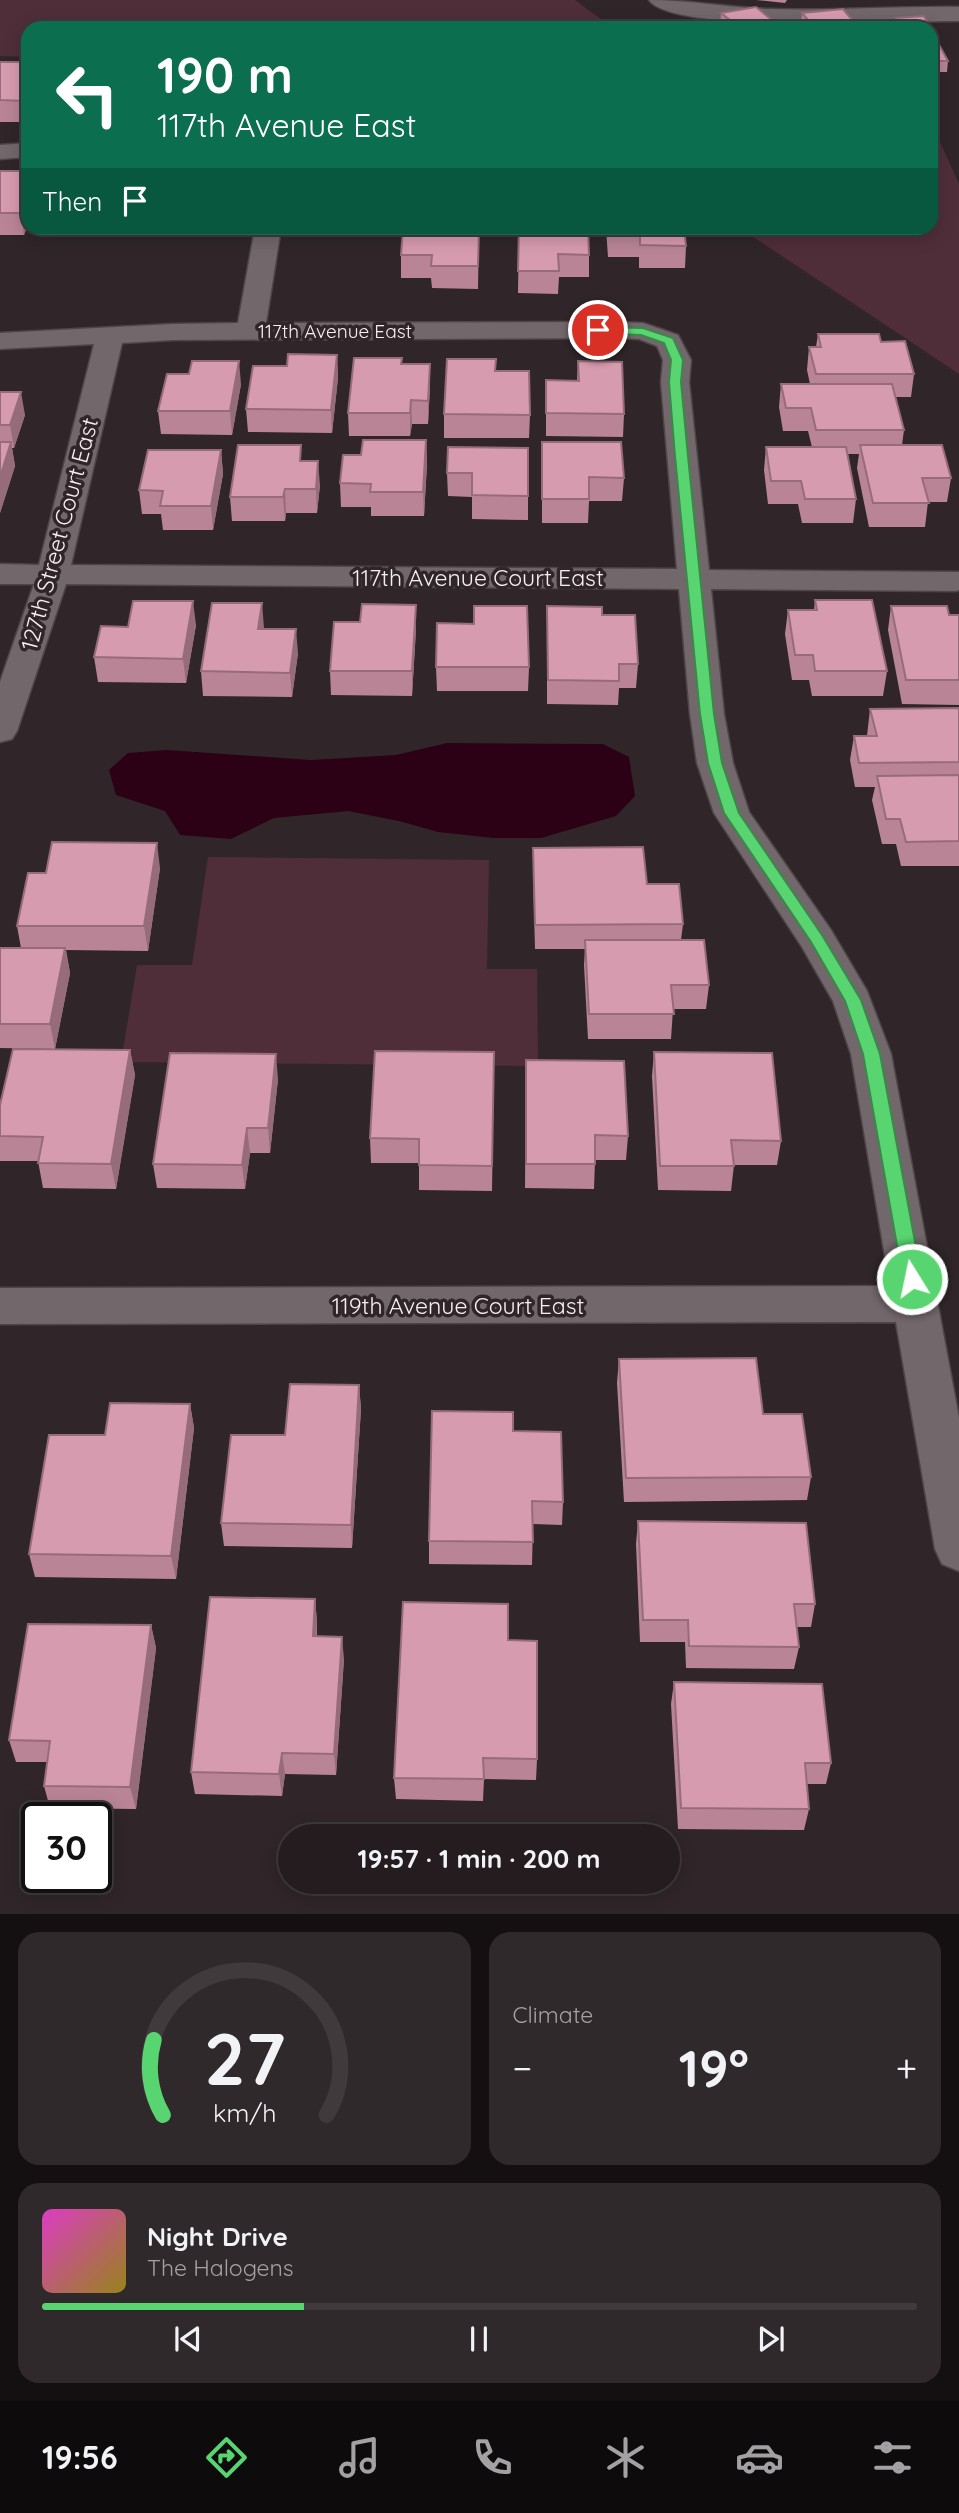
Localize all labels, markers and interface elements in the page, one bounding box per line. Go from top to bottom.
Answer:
text: 190 m [157,44,293,105]
icon: left [42,49,133,140]
text: 117th Avenue East [157,105,416,145]
icon: arrive [116,182,154,220]
text: Then [42,185,102,218]
pin [568,300,628,360]
icon: arrive [579,311,617,349]
street label: 117th Avenue East [258,319,412,343]
street label: 127th Street Court East [14,414,104,653]
street label: 117th Avenue Court East [352,563,604,592]
position arrow [875,1242,949,1316]
street label: 119th Avenue Court East [332,1291,584,1320]
speed limit sign: 30 [21,1802,112,1893]
text: 19:57 · 1 min · 200 m [358,1842,600,1875]
text: Climate [513,2000,593,2029]
text: 27 [204,2012,285,2103]
text: 19° [679,2035,749,2100]
text: − [513,2044,532,2092]
text: + [896,2044,917,2092]
text: km/h [213,2096,276,2127]
text: Night Drive [147,2220,288,2253]
text: The Halogens [147,2253,294,2282]
icon: previous [169,2320,207,2358]
icon: pause [460,2320,498,2358]
icon: next [752,2320,790,2358]
icon: directions [202,2433,251,2482]
icon: music [335,2433,384,2482]
icon: phone [468,2433,517,2482]
icon: climate [601,2433,650,2482]
icon: car [735,2433,784,2482]
icon: filters [868,2433,917,2482]
text: 19:56 [42,2437,118,2477]

